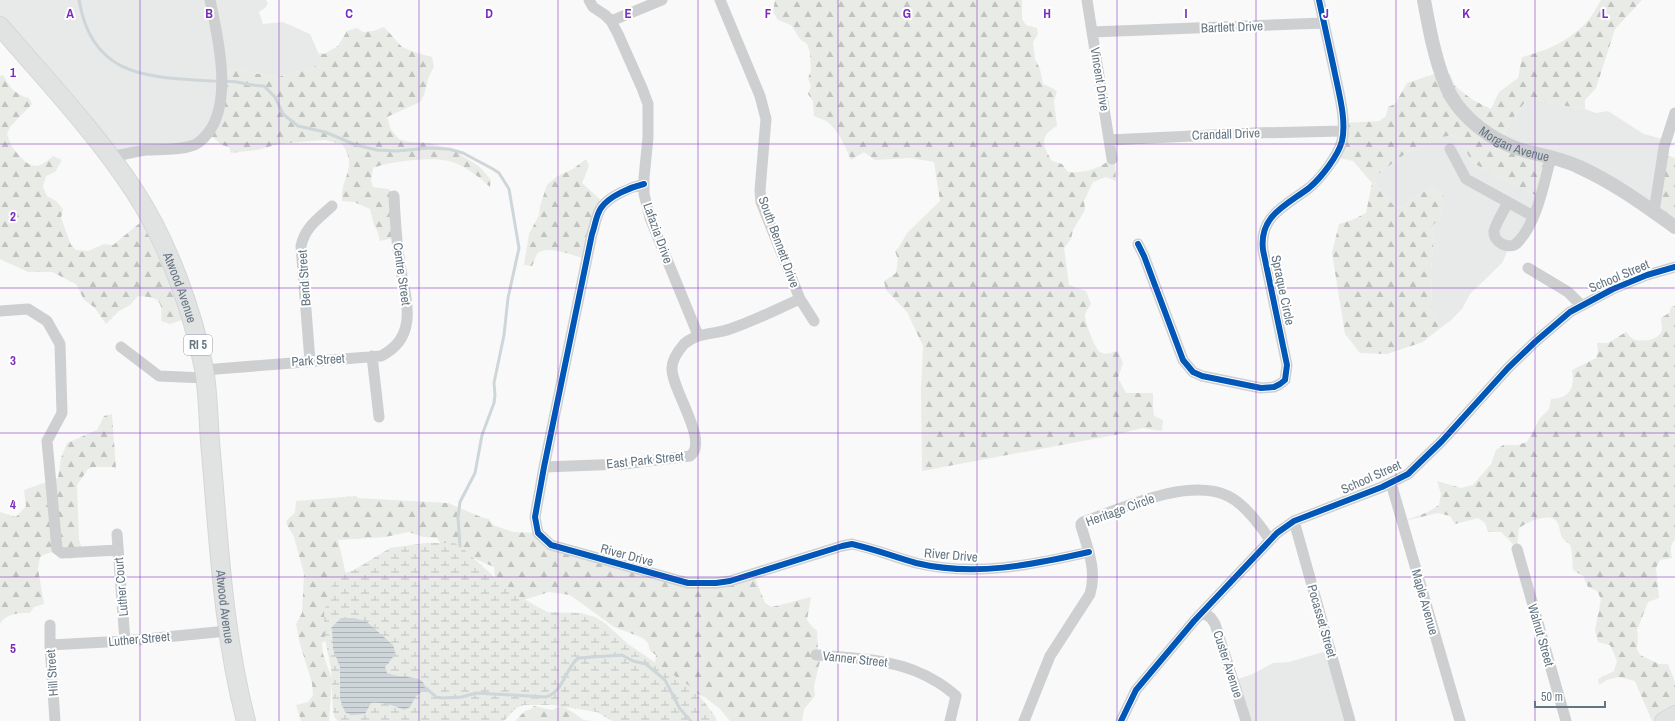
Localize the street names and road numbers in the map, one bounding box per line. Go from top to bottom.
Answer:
street label: Bartlett Drive [1201,17,1263,37]
street label: Vincent Drive [1087,46,1113,112]
street label: Morgan Avenue [1476,122,1551,165]
street label: Crandall Drive [1192,124,1260,144]
street label: South Bennett Drive [755,194,803,290]
street label: Lafazia Drive [639,200,677,266]
street label: Centre Street [389,241,415,307]
street label: Atwood Avenue [159,248,201,325]
street label: Bend Street [294,249,314,307]
street label: Spraque Circle [1267,253,1299,327]
street label: School Street [1586,256,1652,296]
road number: RI 5 [184,335,212,355]
street label: Park Street [291,350,345,370]
street label: East Park Street [606,447,685,473]
street label: School Street [1338,456,1404,498]
street label: Heritage Circle [1083,490,1157,530]
street label: River Drive [599,540,655,570]
street label: River Drive [923,544,979,566]
street label: Luther Court [110,557,132,617]
street label: Maple Avenue [1408,567,1442,637]
street label: Atwood Avenue [212,568,239,645]
street label: Pocasset Street [1303,582,1341,660]
street label: Walnut Street [1524,602,1558,668]
street label: Luther Street [108,628,170,650]
street label: Custer Avenue [1209,628,1247,700]
street label: Vanner Street [822,647,888,671]
street label: Hill Street [42,649,62,697]

